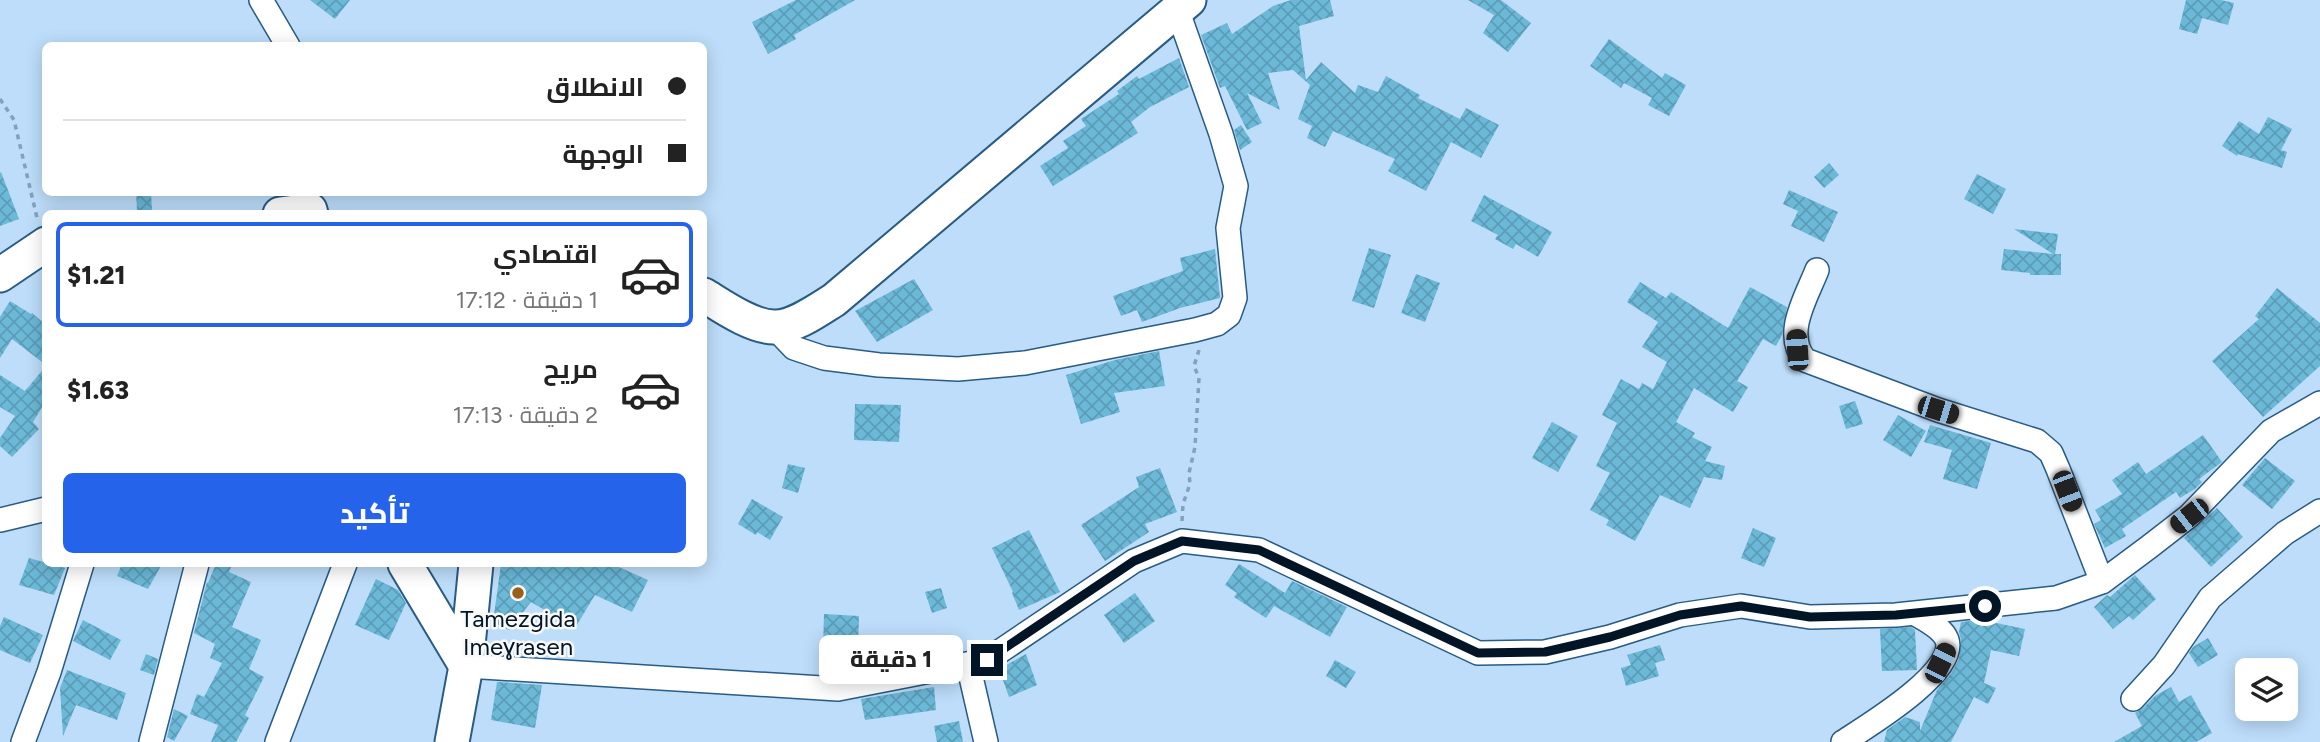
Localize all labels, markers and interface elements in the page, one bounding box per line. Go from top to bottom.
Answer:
text: الانطلاق [546,71,644,103]
text: الوجهة [563,138,644,170]
text: اقتصادي [493,238,598,270]
icon: car [619,243,682,306]
text: $1.21 [67,259,126,291]
text: 1 دقيقة · 17:12 [456,286,598,314]
car [1786,328,1809,372]
text: مريح [543,353,598,385]
icon: car [619,358,682,421]
text: $1.63 [67,374,129,406]
car [1915,394,1962,426]
text: 2 دقيقة · 17:13 [453,401,598,429]
car [2050,468,2085,514]
button: تأكيد [63,473,686,553]
car [2166,495,2213,537]
marker: Tamezgida Imeɣrasen [510,585,526,601]
route start [1969,590,2001,622]
place label: Tamezgida Imeɣrasen [460,604,576,661]
callout: 1 دقيقة [819,636,962,684]
car [1922,640,1959,686]
route end [971,644,1003,676]
text: 1 دقيقة [850,645,932,673]
map controls [2235,658,2298,721]
button: layers [2235,658,2298,721]

